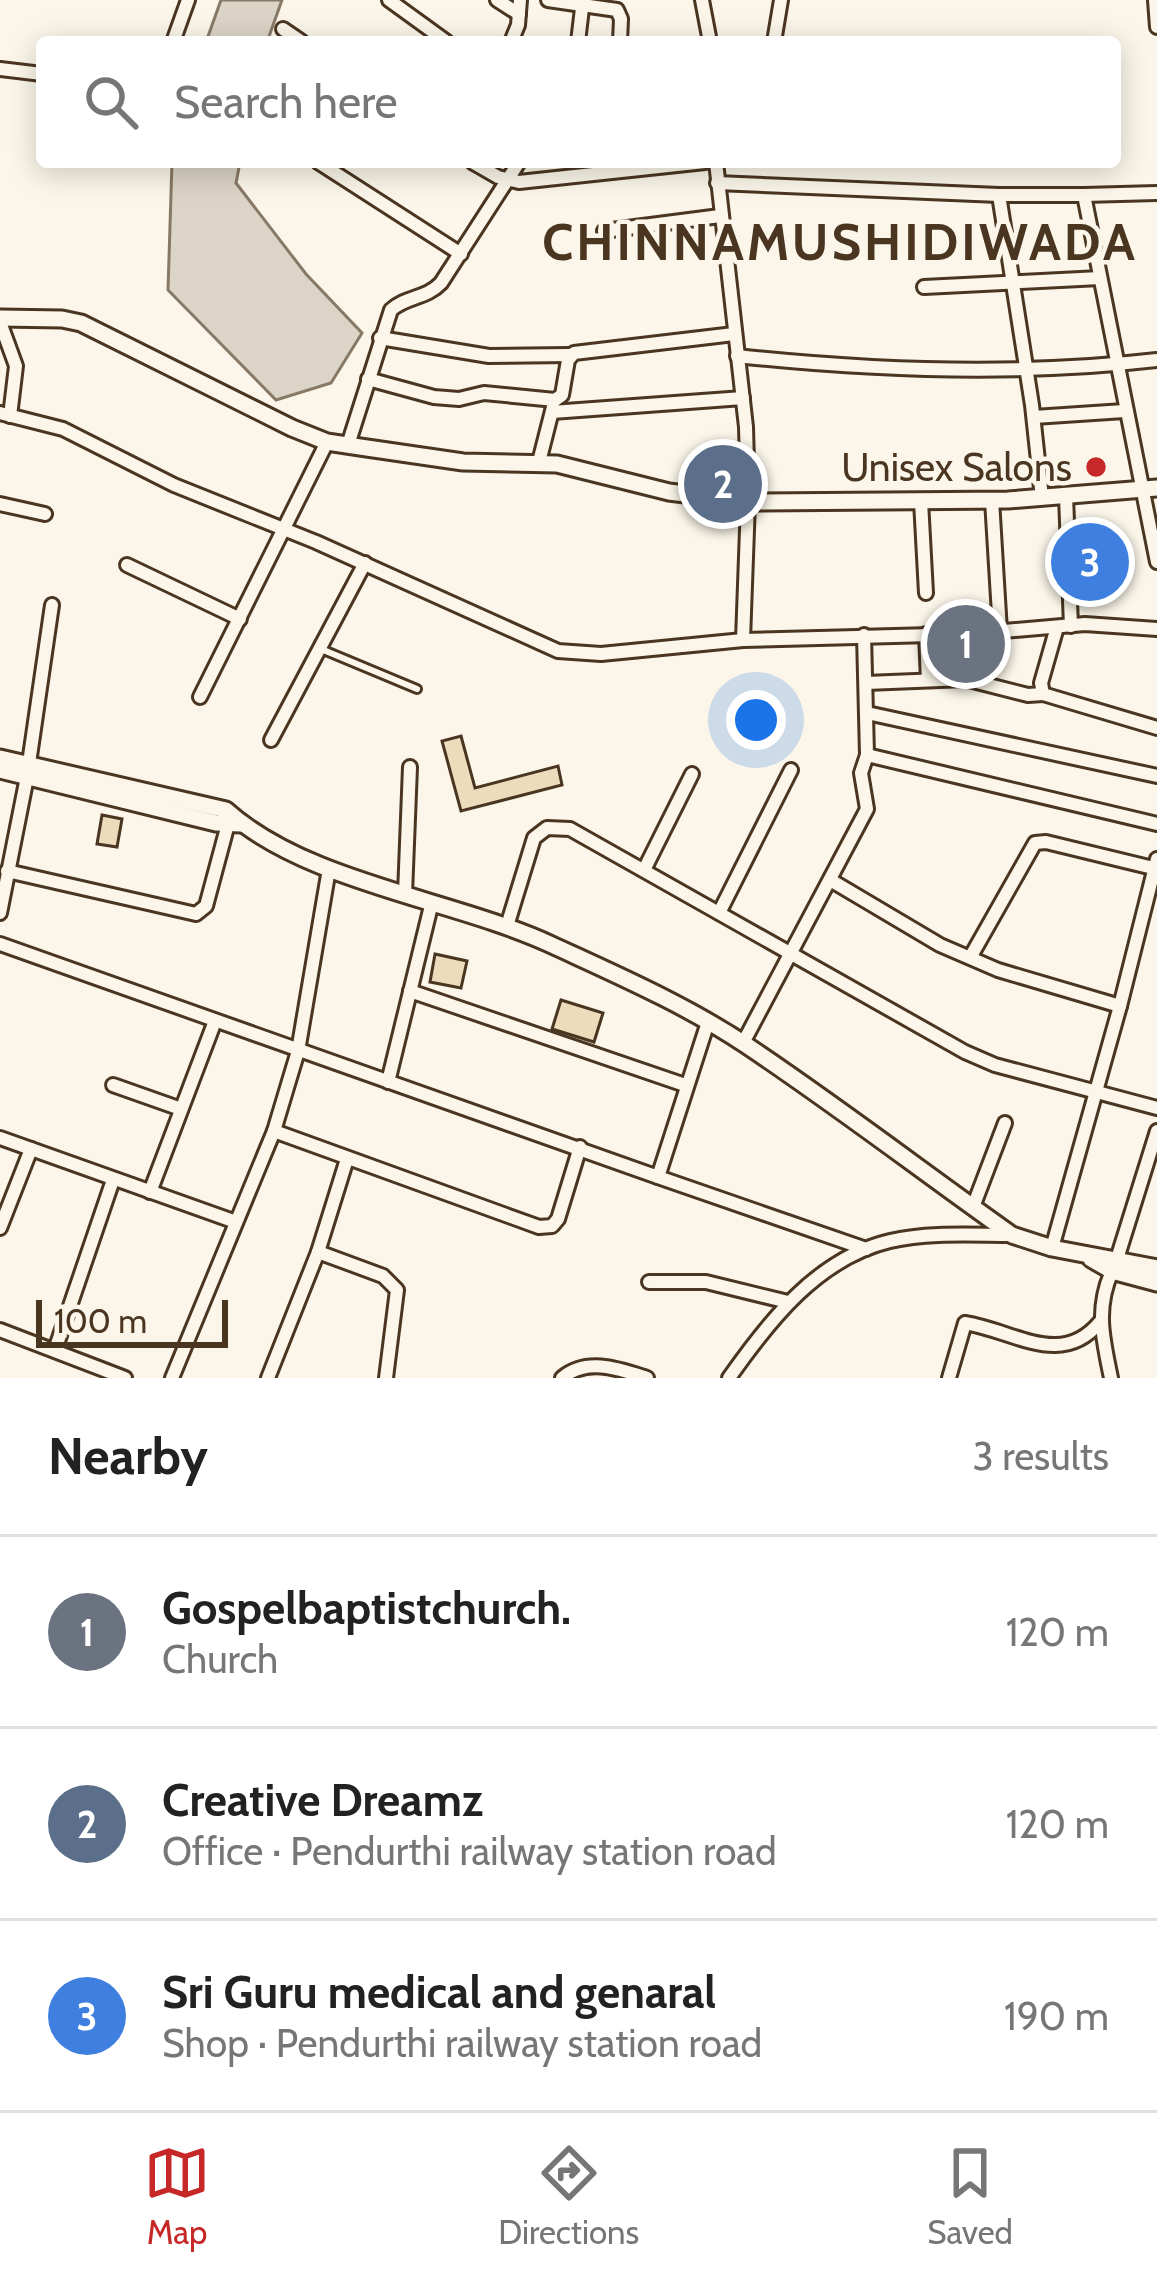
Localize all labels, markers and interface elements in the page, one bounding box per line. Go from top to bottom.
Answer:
search box [36,36,1121,168]
icon: search [78,69,144,135]
text: Search here [174,75,398,129]
district label: CHINNAMUSHIDIWADA [542,211,1138,273]
pin: 2 [684,439,762,529]
place label: Unisex Salons [841,443,1072,491]
marker: Unisex Salons [1083,454,1109,480]
pin: 3 [1051,517,1129,607]
pin: 1 [927,599,1005,689]
your location [726,690,786,750]
scale bar [36,1294,228,1347]
text: 100 m [54,1301,147,1341]
text: Nearby [48,1425,208,1487]
text: 3 results [972,1432,1109,1480]
text: Gospelbaptistchurch. [162,1581,571,1635]
text: 1 [80,1608,94,1656]
text: 120 m [1006,1608,1109,1656]
text: Church [162,1635,278,1683]
text: Creative Dreamz [162,1773,483,1827]
text: 2 [77,1800,97,1848]
text: 120 m [1006,1800,1109,1848]
text: Office · Pendurthi railway station road [162,1827,777,1875]
text: Sri Guru medical and genaral [162,1965,716,2019]
text: 3 [76,1992,98,2040]
text: 190 m [1004,1992,1109,2040]
text: Shop · Pendurthi railway station road [162,2019,762,2067]
tab: Map [144,2140,210,2252]
tab: Directions [498,2140,639,2252]
tab: Saved [927,2140,1013,2252]

